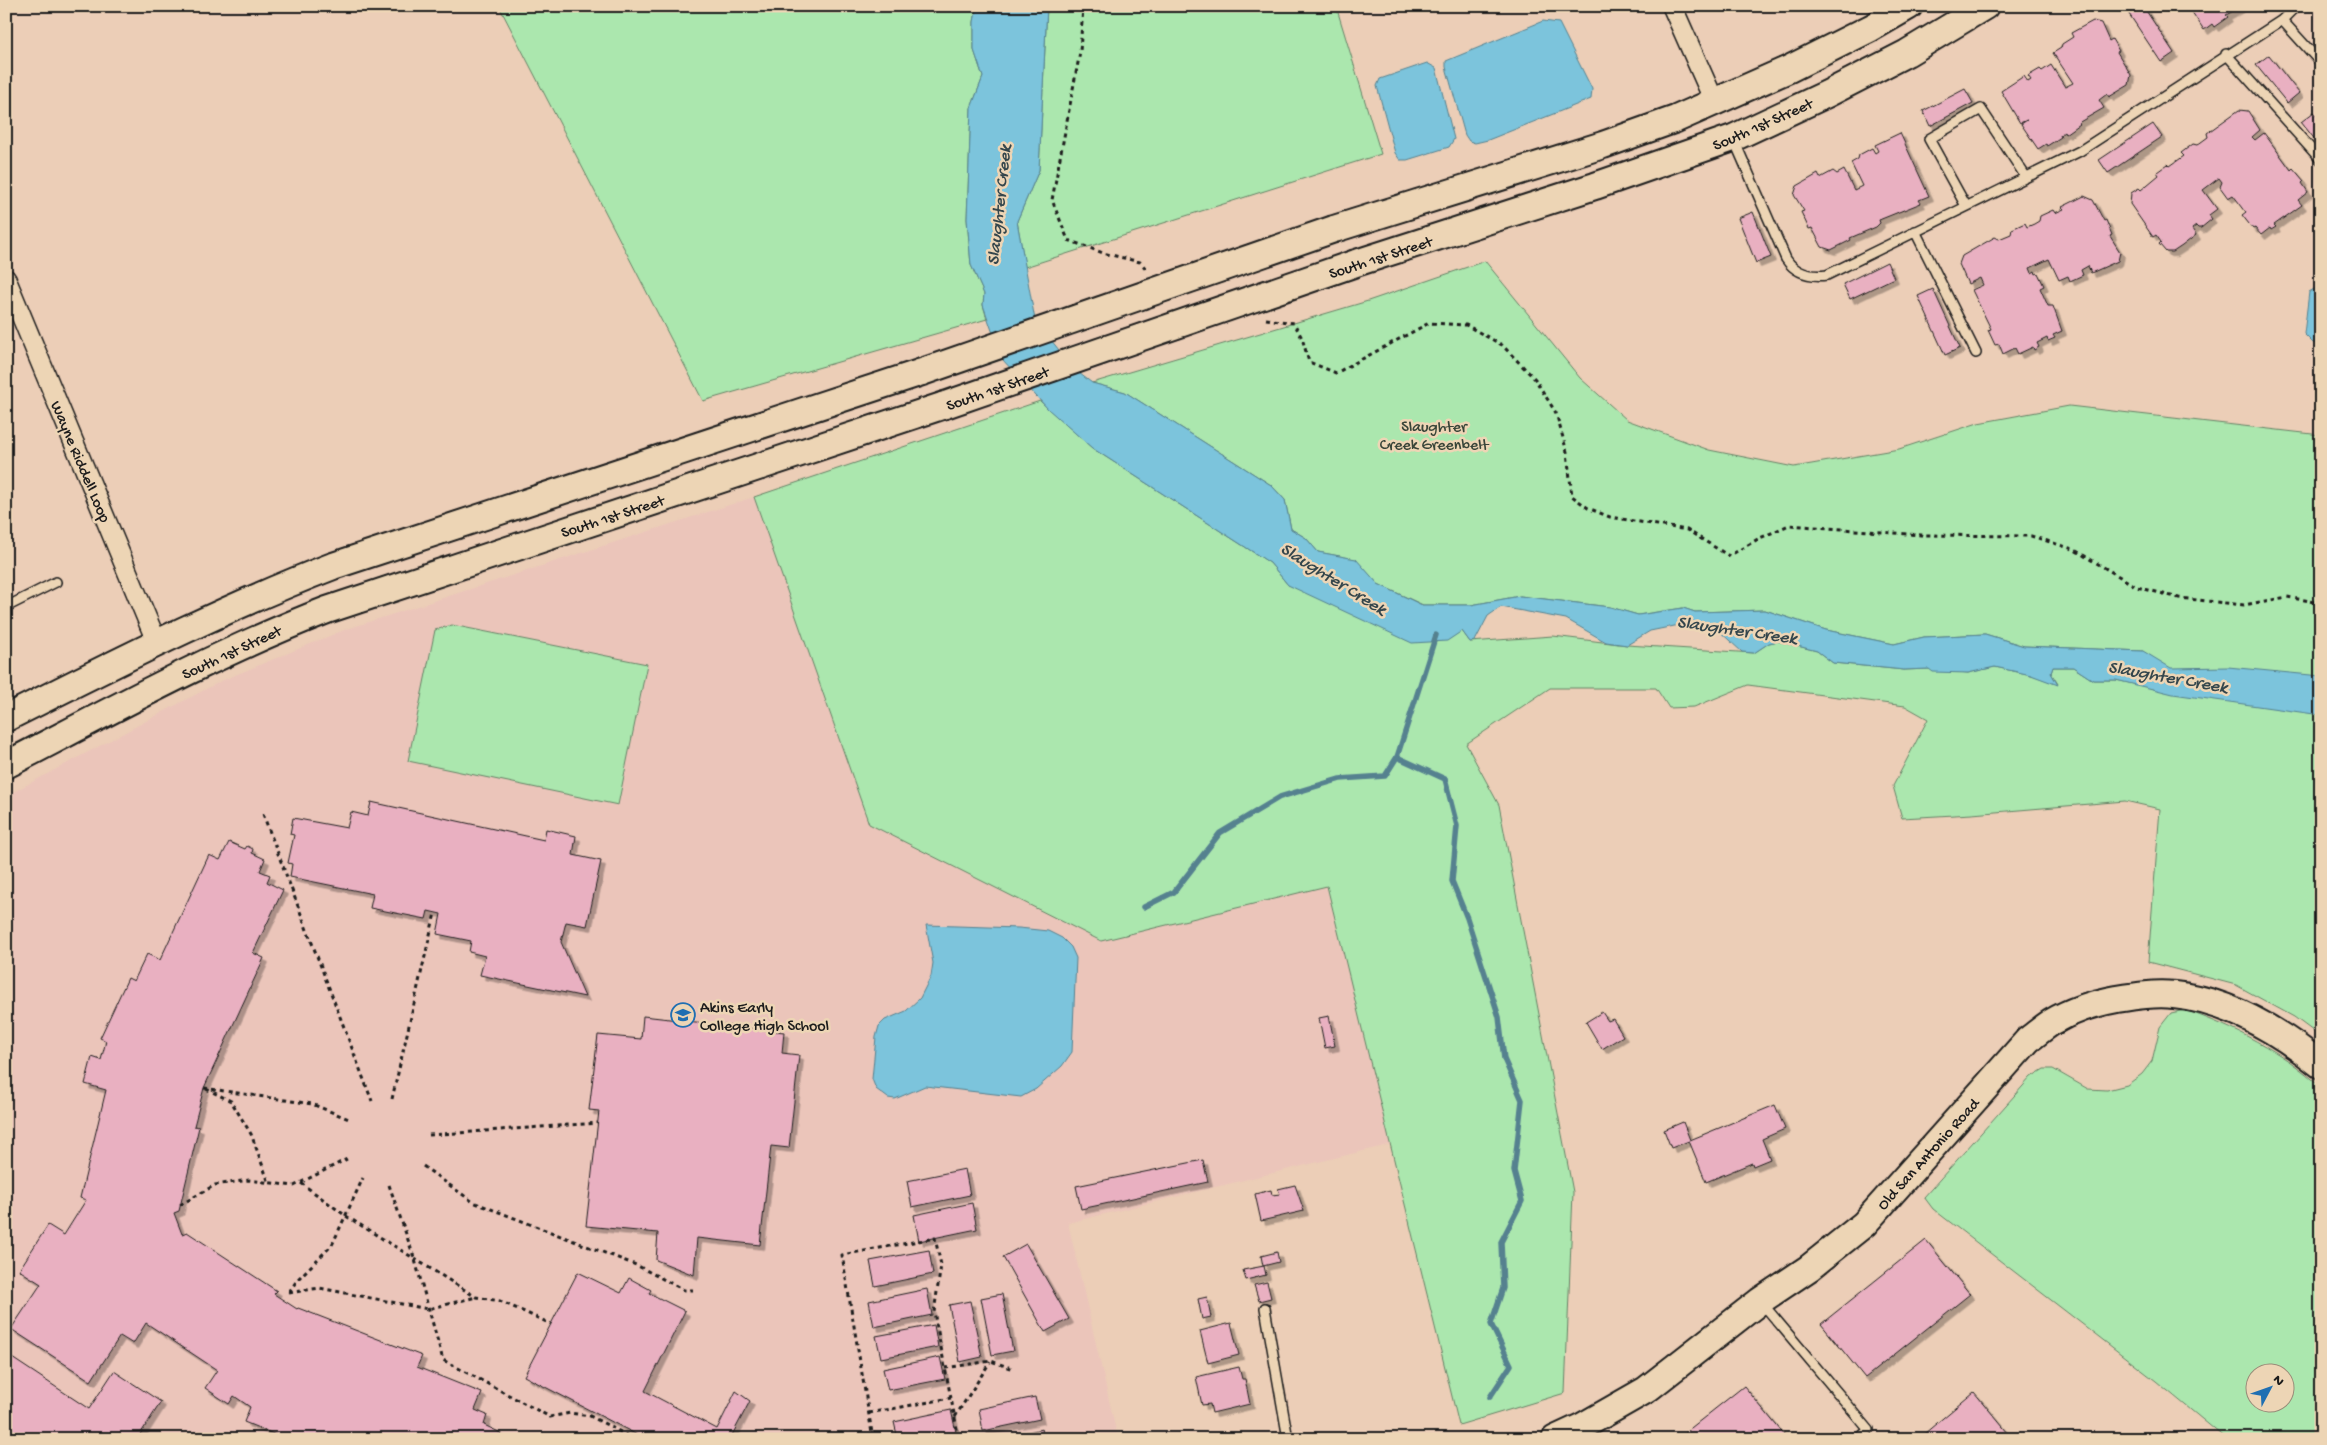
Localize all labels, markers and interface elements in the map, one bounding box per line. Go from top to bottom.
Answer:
street label: South 1st Street [1710,95,1818,157]
water label: Slaughter Creek [984,142,1017,266]
street label: South 1st Street [1327,233,1437,285]
street label: South 1st Street [944,363,1053,417]
street label: Wayne Riddell Loop [45,399,113,526]
park label: Slaughter Creek Greenbelt [1380,419,1490,456]
street label: South 1st Street [559,492,669,544]
water label: Slaughter Creek [1276,539,1391,622]
water label: Slaughter Creek [1675,613,1800,651]
street label: South 1st Street [180,622,287,685]
water label: Slaughter Creek [2106,658,2231,700]
place label: Akins Early College High School [700,1000,829,1037]
school or university icon: Akins Early College High School [670,1002,696,1028]
street label: Old San Antonio Road [1874,1094,1986,1215]
north arrow [2244,1362,2294,1412]
text: N [2269,1372,2287,1390]

